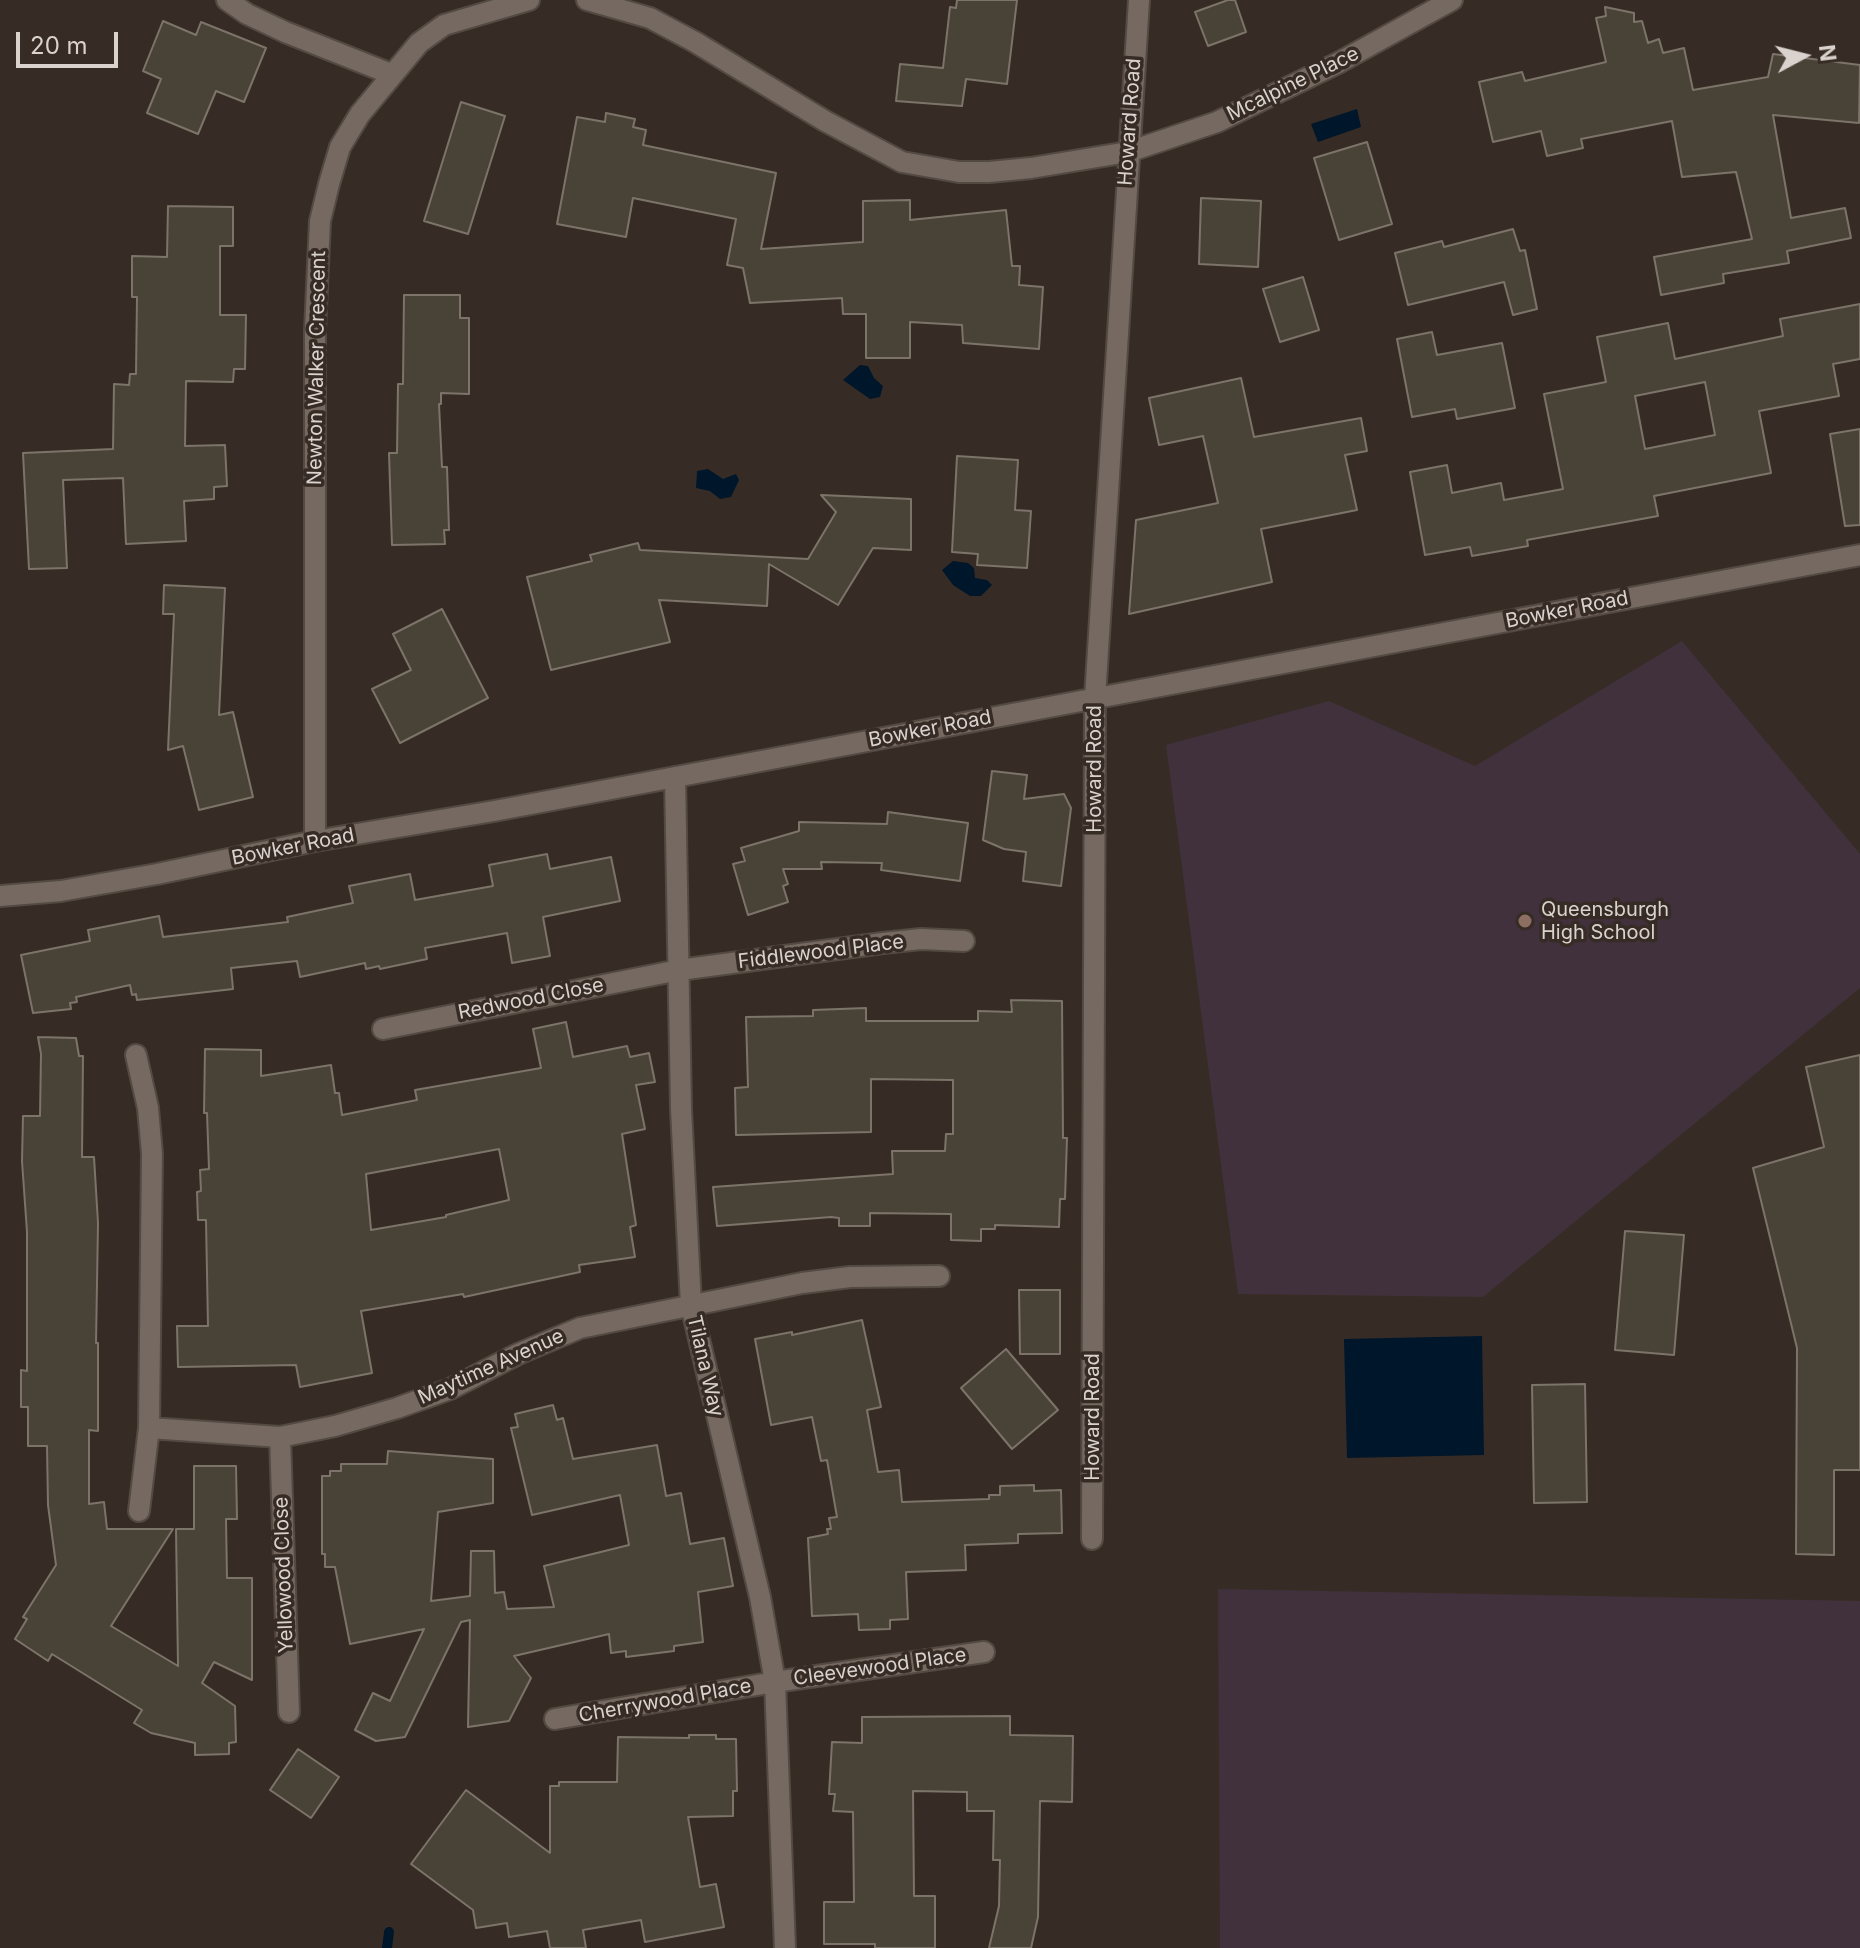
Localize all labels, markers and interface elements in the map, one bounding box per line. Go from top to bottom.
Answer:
scale bar [20,16,122,66]
north arrow [1764,16,1844,96]
text: 20 m [30,31,88,60]
street label: Mcalpine Place [1223,42,1363,126]
text: N [1814,43,1842,63]
street label: Howard Road [1114,58,1146,186]
street label: Newton Walker Crescent [303,251,331,485]
street label: Bowker Road [1504,586,1630,634]
street label: Bowker Road [867,705,993,753]
street label: Howard Road [1083,705,1107,833]
street label: Bowker Road [230,823,356,871]
place label: Queensburgh High School [1541,898,1669,945]
marker: Queensburgh High School [1516,912,1534,930]
street label: Fiddlewood Place [737,930,905,974]
street label: Redwood Close [456,973,606,1025]
street label: Tilana Way [682,1313,728,1419]
street label: Maytime Avenue [414,1324,568,1410]
street label: Howard Road [1081,1353,1105,1481]
street label: Yellowood Close [269,1496,299,1654]
street label: Cleevewood Place [792,1643,968,1691]
street label: Cherrywood Place [577,1674,753,1728]

